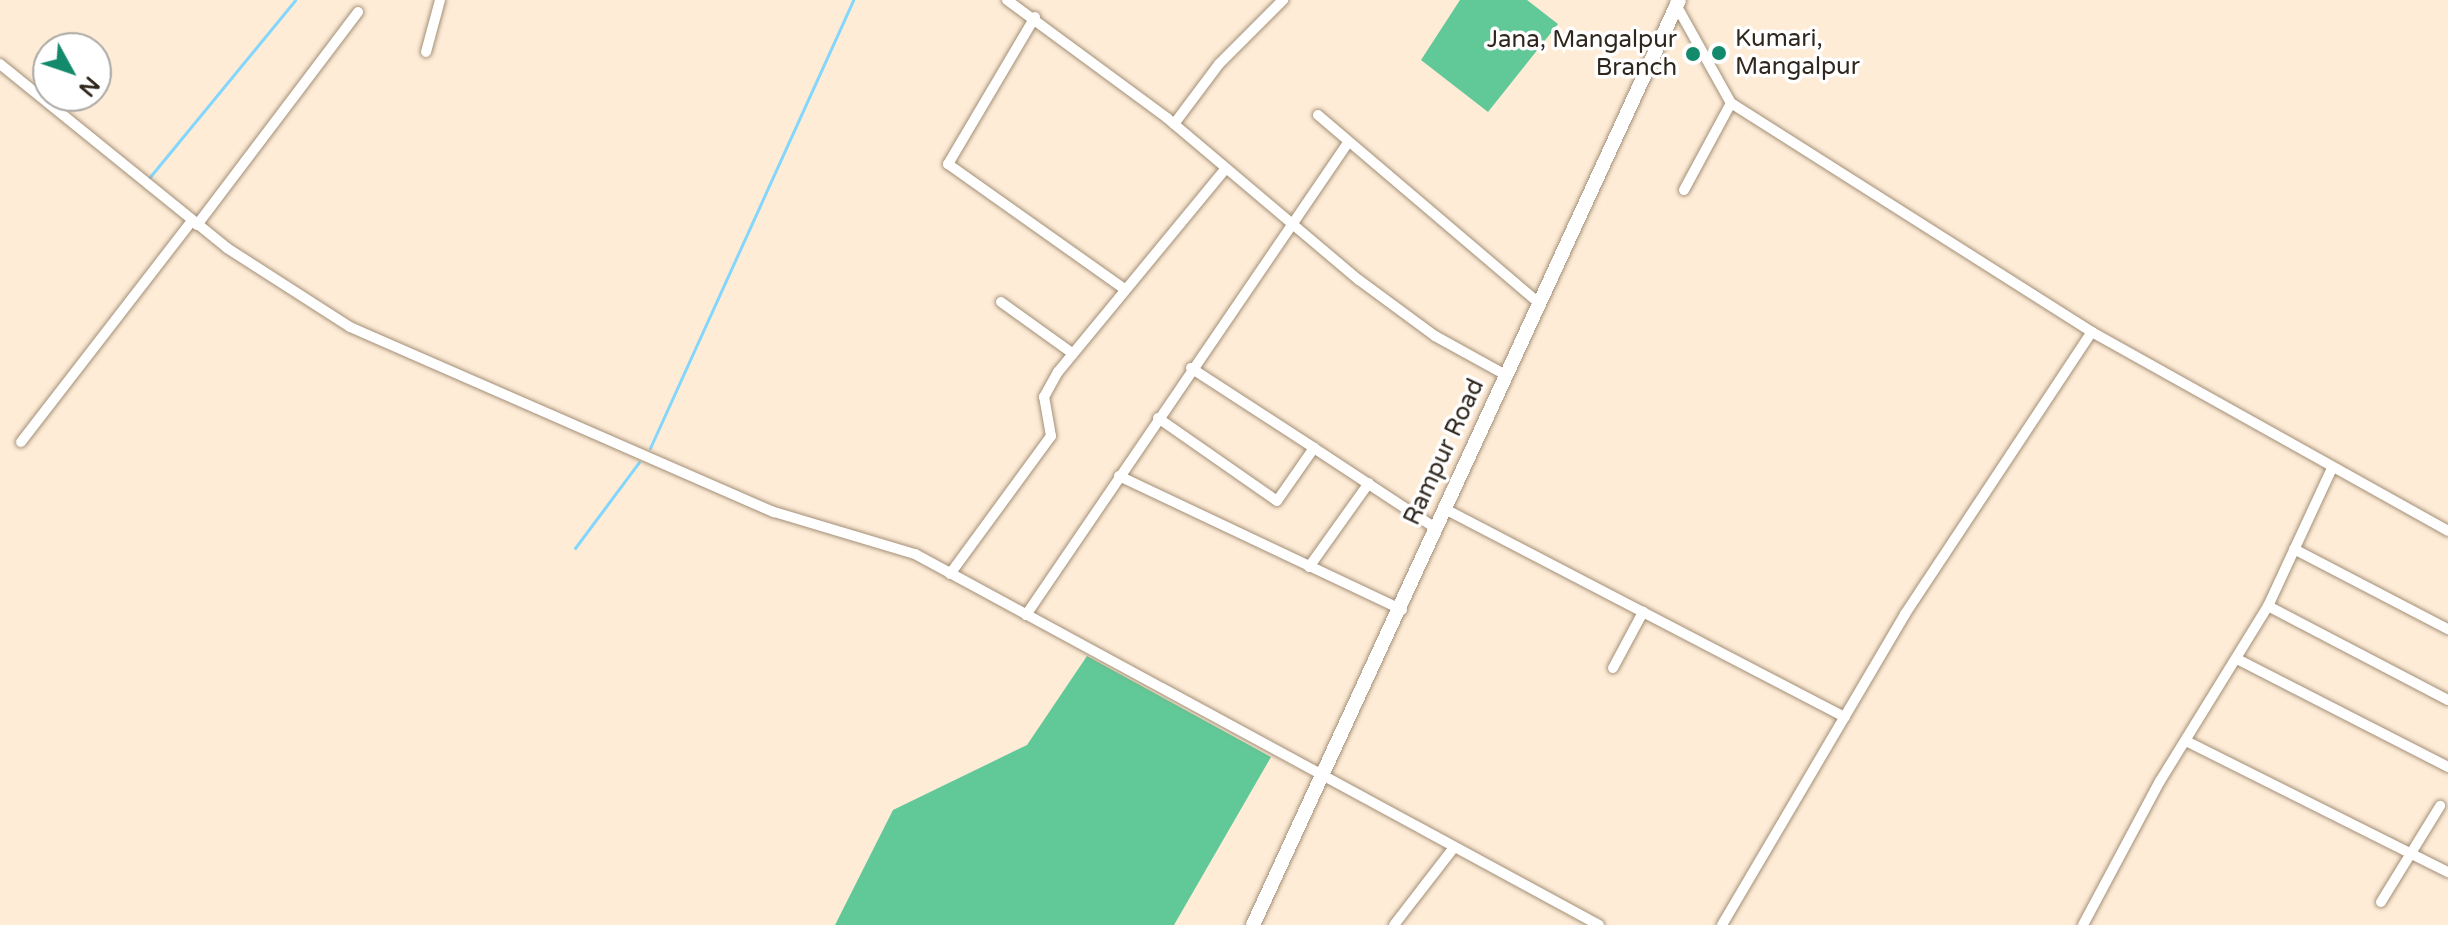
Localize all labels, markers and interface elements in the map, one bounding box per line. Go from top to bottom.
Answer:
place label: Kumari, Mangalpur [1735,25,1860,81]
place label: Jana, Mangalpur Branch [1487,26,1677,82]
north arrow [32,32,112,112]
marker: Kumari, Mangalpur [1710,44,1728,62]
marker: Jana, Mangalpur Branch [1684,45,1702,63]
text: N [73,71,104,101]
street label: Rampur Road [1398,374,1490,530]

